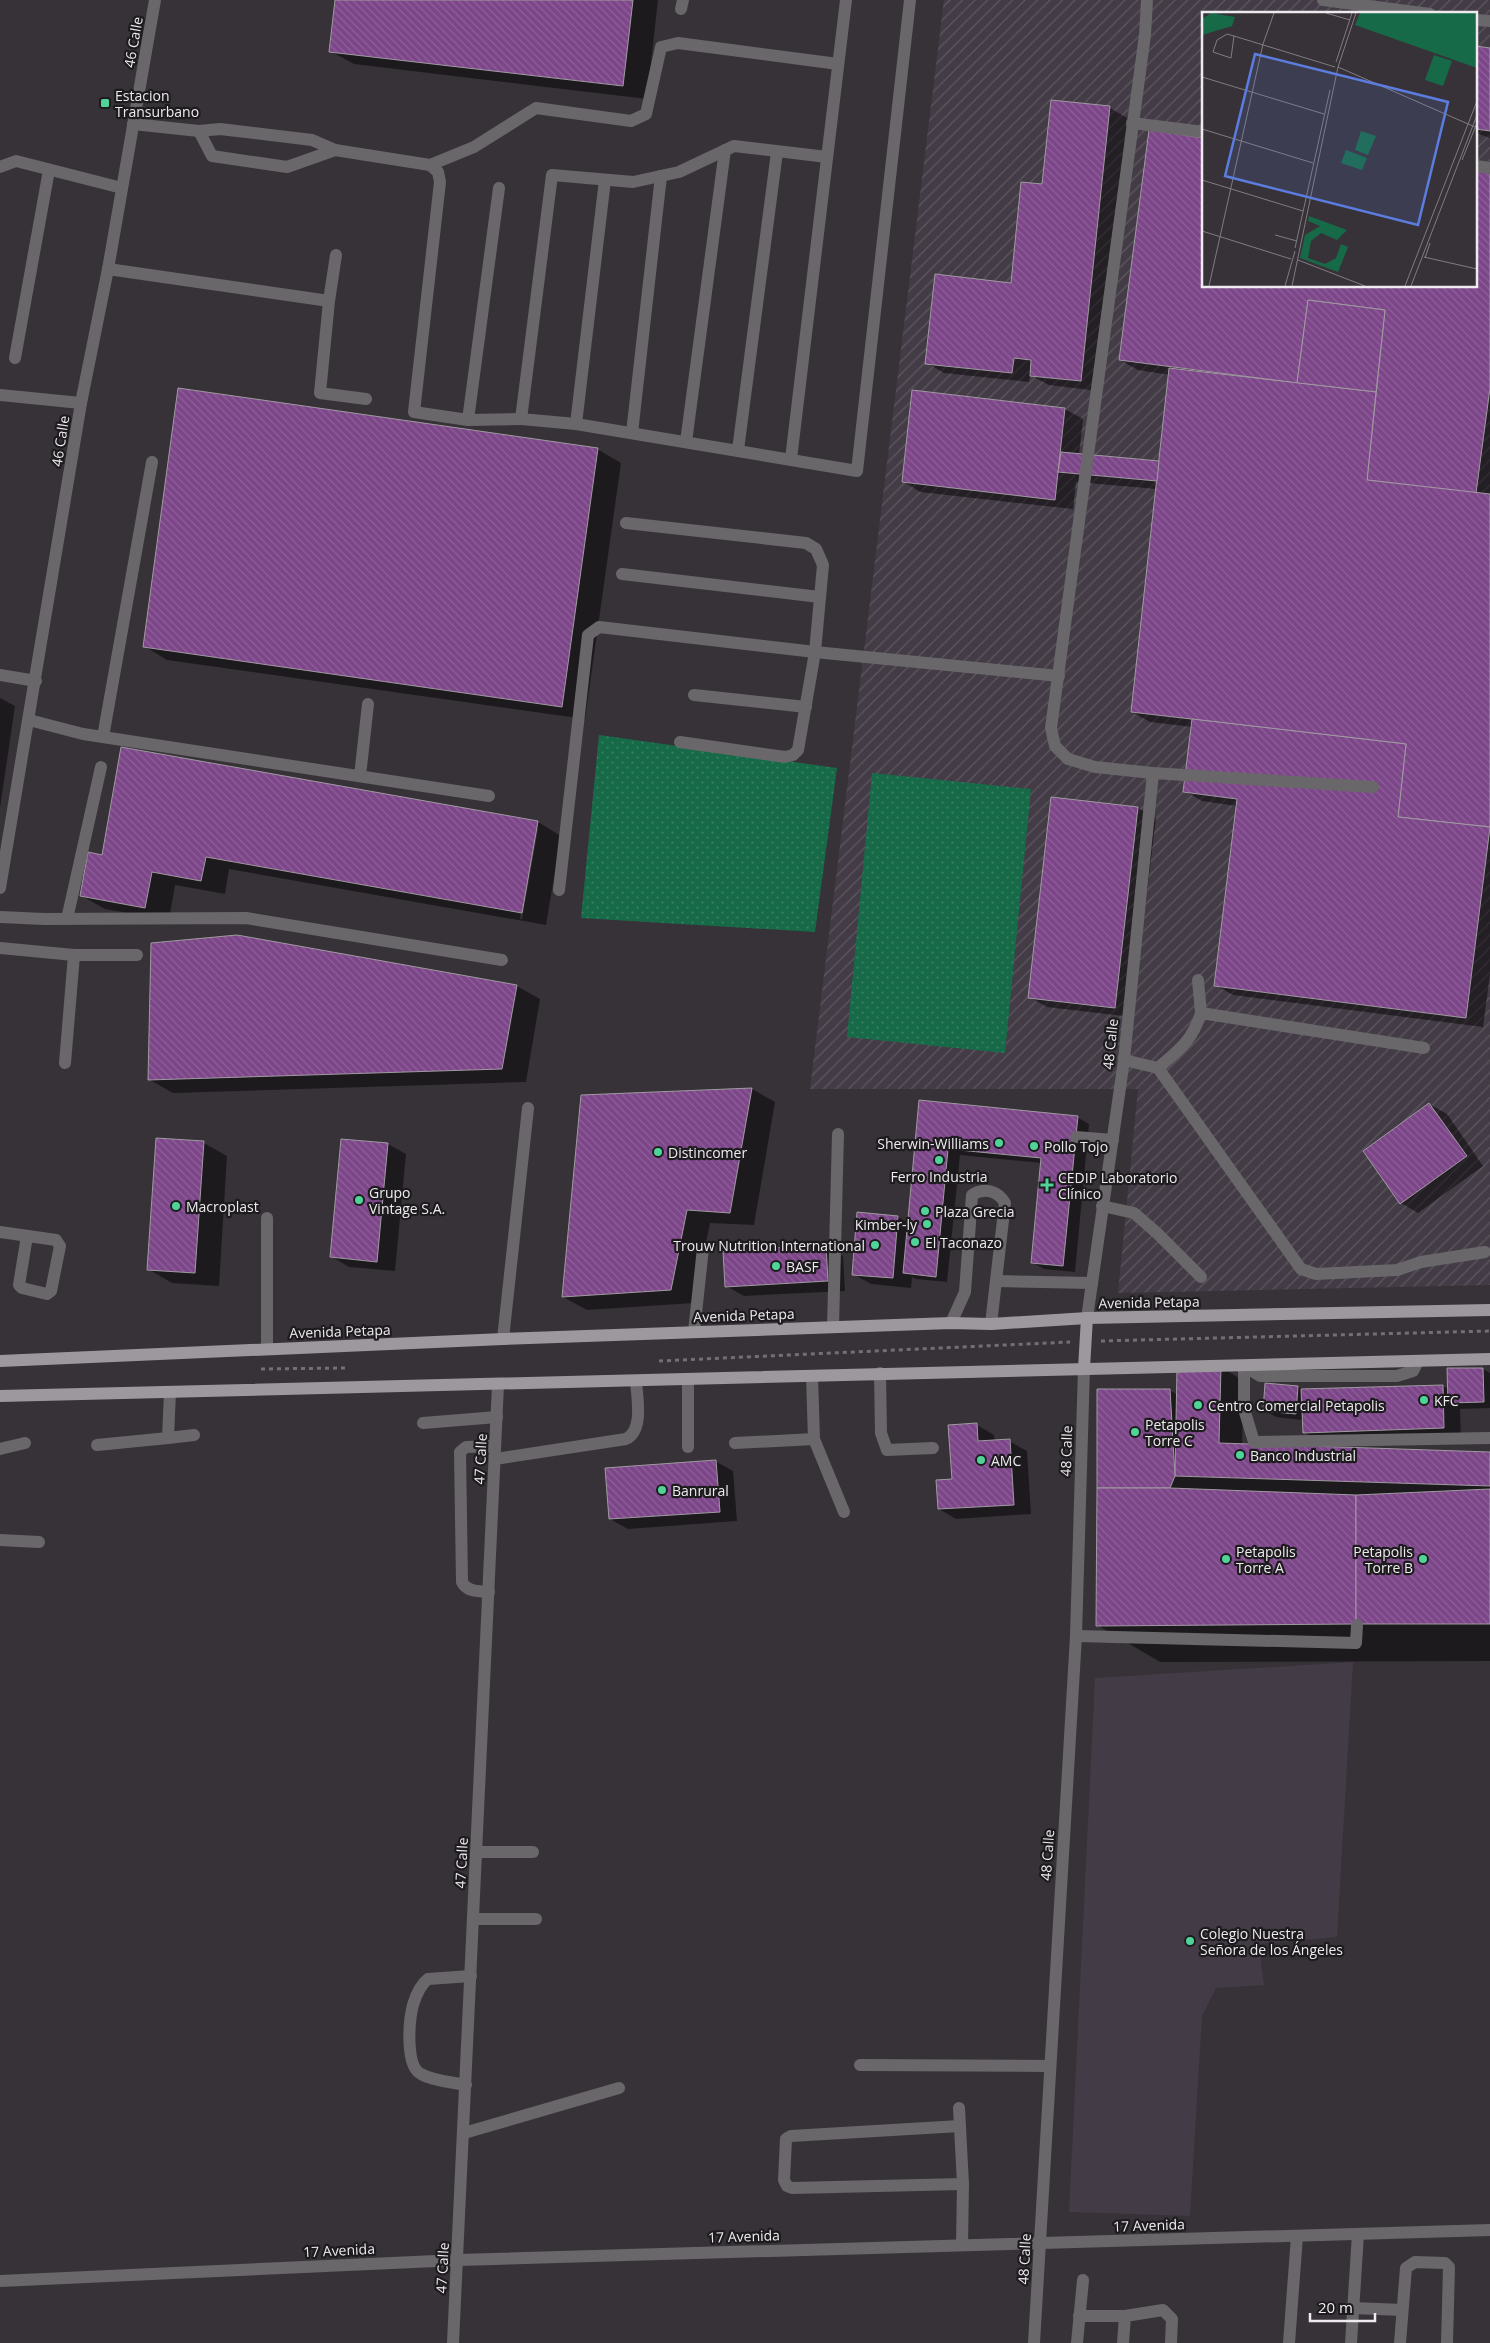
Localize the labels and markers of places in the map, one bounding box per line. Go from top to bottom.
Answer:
place label: Estacion Transurbano [115,86,199,121]
marker: Estacion Transurbano [99,97,111,109]
place label: Sherwin-Williams [877,1134,989,1153]
marker: Sherwin-Williams [993,1137,1005,1149]
place label: Pollo Tojo [1044,1137,1108,1156]
marker: Pollo Tojo [1028,1140,1040,1152]
place label: Distincomer [668,1143,747,1162]
marker: Distincomer [652,1146,664,1158]
marker: Ferro Industria [933,1154,945,1166]
place label: Ferro Industria [891,1167,987,1186]
place label: CEDIP Laboratorio Clínico [1058,1168,1177,1203]
marker: CEDIP Laboratorio Clínico [1040,1178,1054,1192]
place label: Grupo Vintage S.A. [369,1183,445,1218]
marker: Grupo Vintage S.A. [353,1194,365,1206]
place label: Macroplast [186,1197,259,1216]
marker: Macroplast [170,1200,182,1212]
place label: Plaza Grecia [935,1202,1015,1221]
marker: Plaza Grecia [919,1205,931,1217]
place label: Kimber-ly [855,1215,918,1234]
marker: Kimber-ly [921,1218,933,1230]
place label: El Taconazo [925,1233,1002,1252]
place label: Trouw Nutrition International [673,1236,865,1255]
marker: El Taconazo [909,1236,921,1248]
marker: Trouw Nutrition International [869,1239,881,1251]
place label: BASF [786,1257,819,1276]
marker: BASF [770,1260,782,1272]
place label: KFC [1434,1391,1459,1410]
marker: KFC [1418,1394,1430,1406]
place label: Centro Comercial Petapolis [1208,1396,1385,1415]
marker: Centro Comercial Petapolis [1192,1399,1204,1411]
place label: Petapolis Torre C [1145,1415,1205,1450]
marker: Petapolis Torre C [1129,1426,1141,1438]
place label: Banco Industrial [1250,1446,1356,1465]
marker: Banco Industrial [1234,1449,1246,1461]
place label: AMC [991,1451,1021,1470]
marker: AMC [975,1454,987,1466]
place label: Banrural [672,1481,729,1500]
marker: Banrural [656,1484,668,1496]
place label: Petapolis Torre A [1236,1542,1296,1577]
place label: Petapolis Torre B [1353,1542,1413,1577]
marker: Petapolis Torre A [1220,1553,1232,1565]
marker: Petapolis Torre B [1417,1553,1429,1565]
place label: Colegio Nuestra Señora de los Ángeles [1200,1924,1343,1959]
marker: Colegio Nuestra Señora de los Ángeles [1184,1935,1196,1947]

